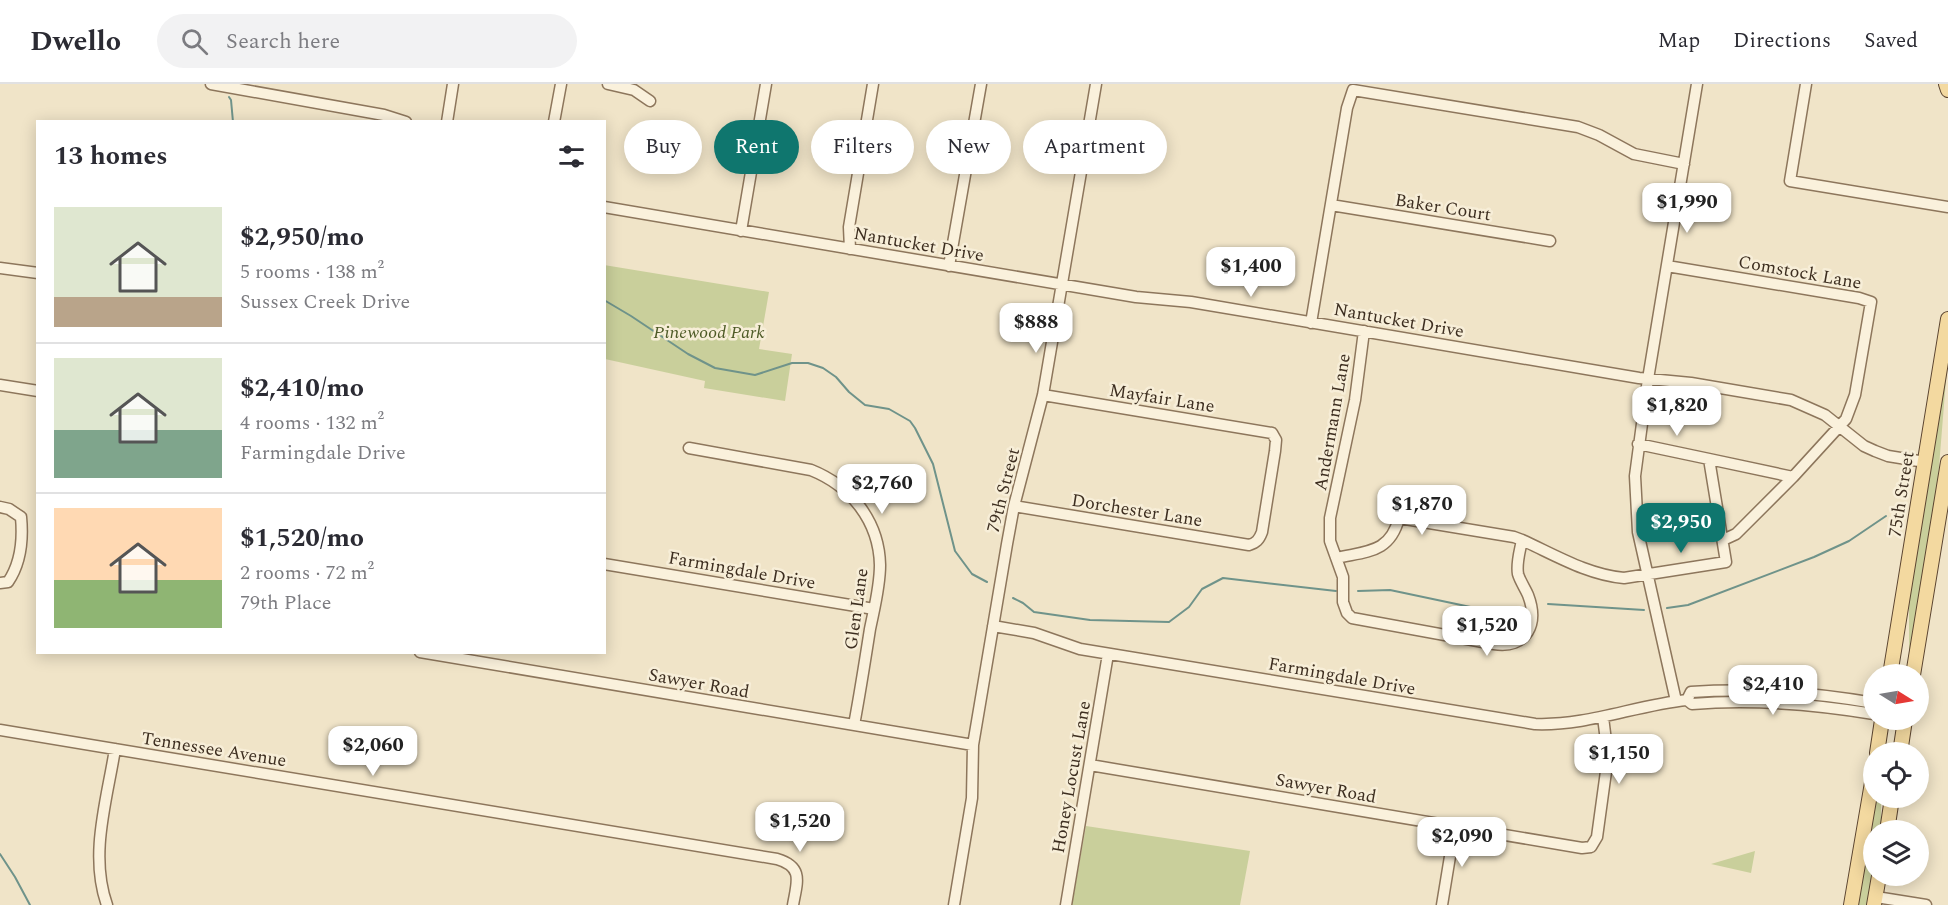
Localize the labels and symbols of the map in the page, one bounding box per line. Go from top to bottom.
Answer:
pin: $1,990 [1638,183,1736,234]
street label: Baker Court [1393,187,1493,228]
street label: Nantucket Drive [852,220,986,269]
pin: $1,400 [1202,247,1300,298]
street label: Comstock Lane [1736,248,1864,297]
street label: Nantucket Drive [1332,296,1466,345]
pin: $888 [1000,303,1072,354]
park label: Pinewood Park [653,319,765,346]
street label: Andermann Lane [1307,351,1358,493]
street label: Mayfair Lane [1107,377,1216,420]
pin: $1,820 [1628,386,1726,437]
street label: 79th Street [980,445,1027,535]
street label: 75th Street [1881,449,1922,539]
pin: $2,760 [833,464,931,515]
pin: $1,870 [1373,485,1471,536]
street label: Dorchester Lane [1069,487,1204,534]
pin: $2,950 [1632,503,1730,554]
street label: Farmingdale Drive [666,544,818,597]
street label: Glen Lane [837,567,876,652]
pin: $1,520 [1438,606,1536,657]
street label: Farmingdale Drive [1266,650,1418,703]
street label: Sawyer Road [646,661,751,706]
north arrow [1863,664,1929,730]
pin: $2,410 [1724,665,1822,716]
street label: Honey Locust Lane [1045,699,1098,855]
street label: Tennessee Avenue [140,725,288,774]
pin: $2,060 [324,726,422,777]
pin: $1,150 [1570,734,1668,785]
street label: Sawyer Road [1273,766,1378,811]
pin: $1,520 [751,802,849,853]
pin: $2,090 [1413,817,1511,868]

